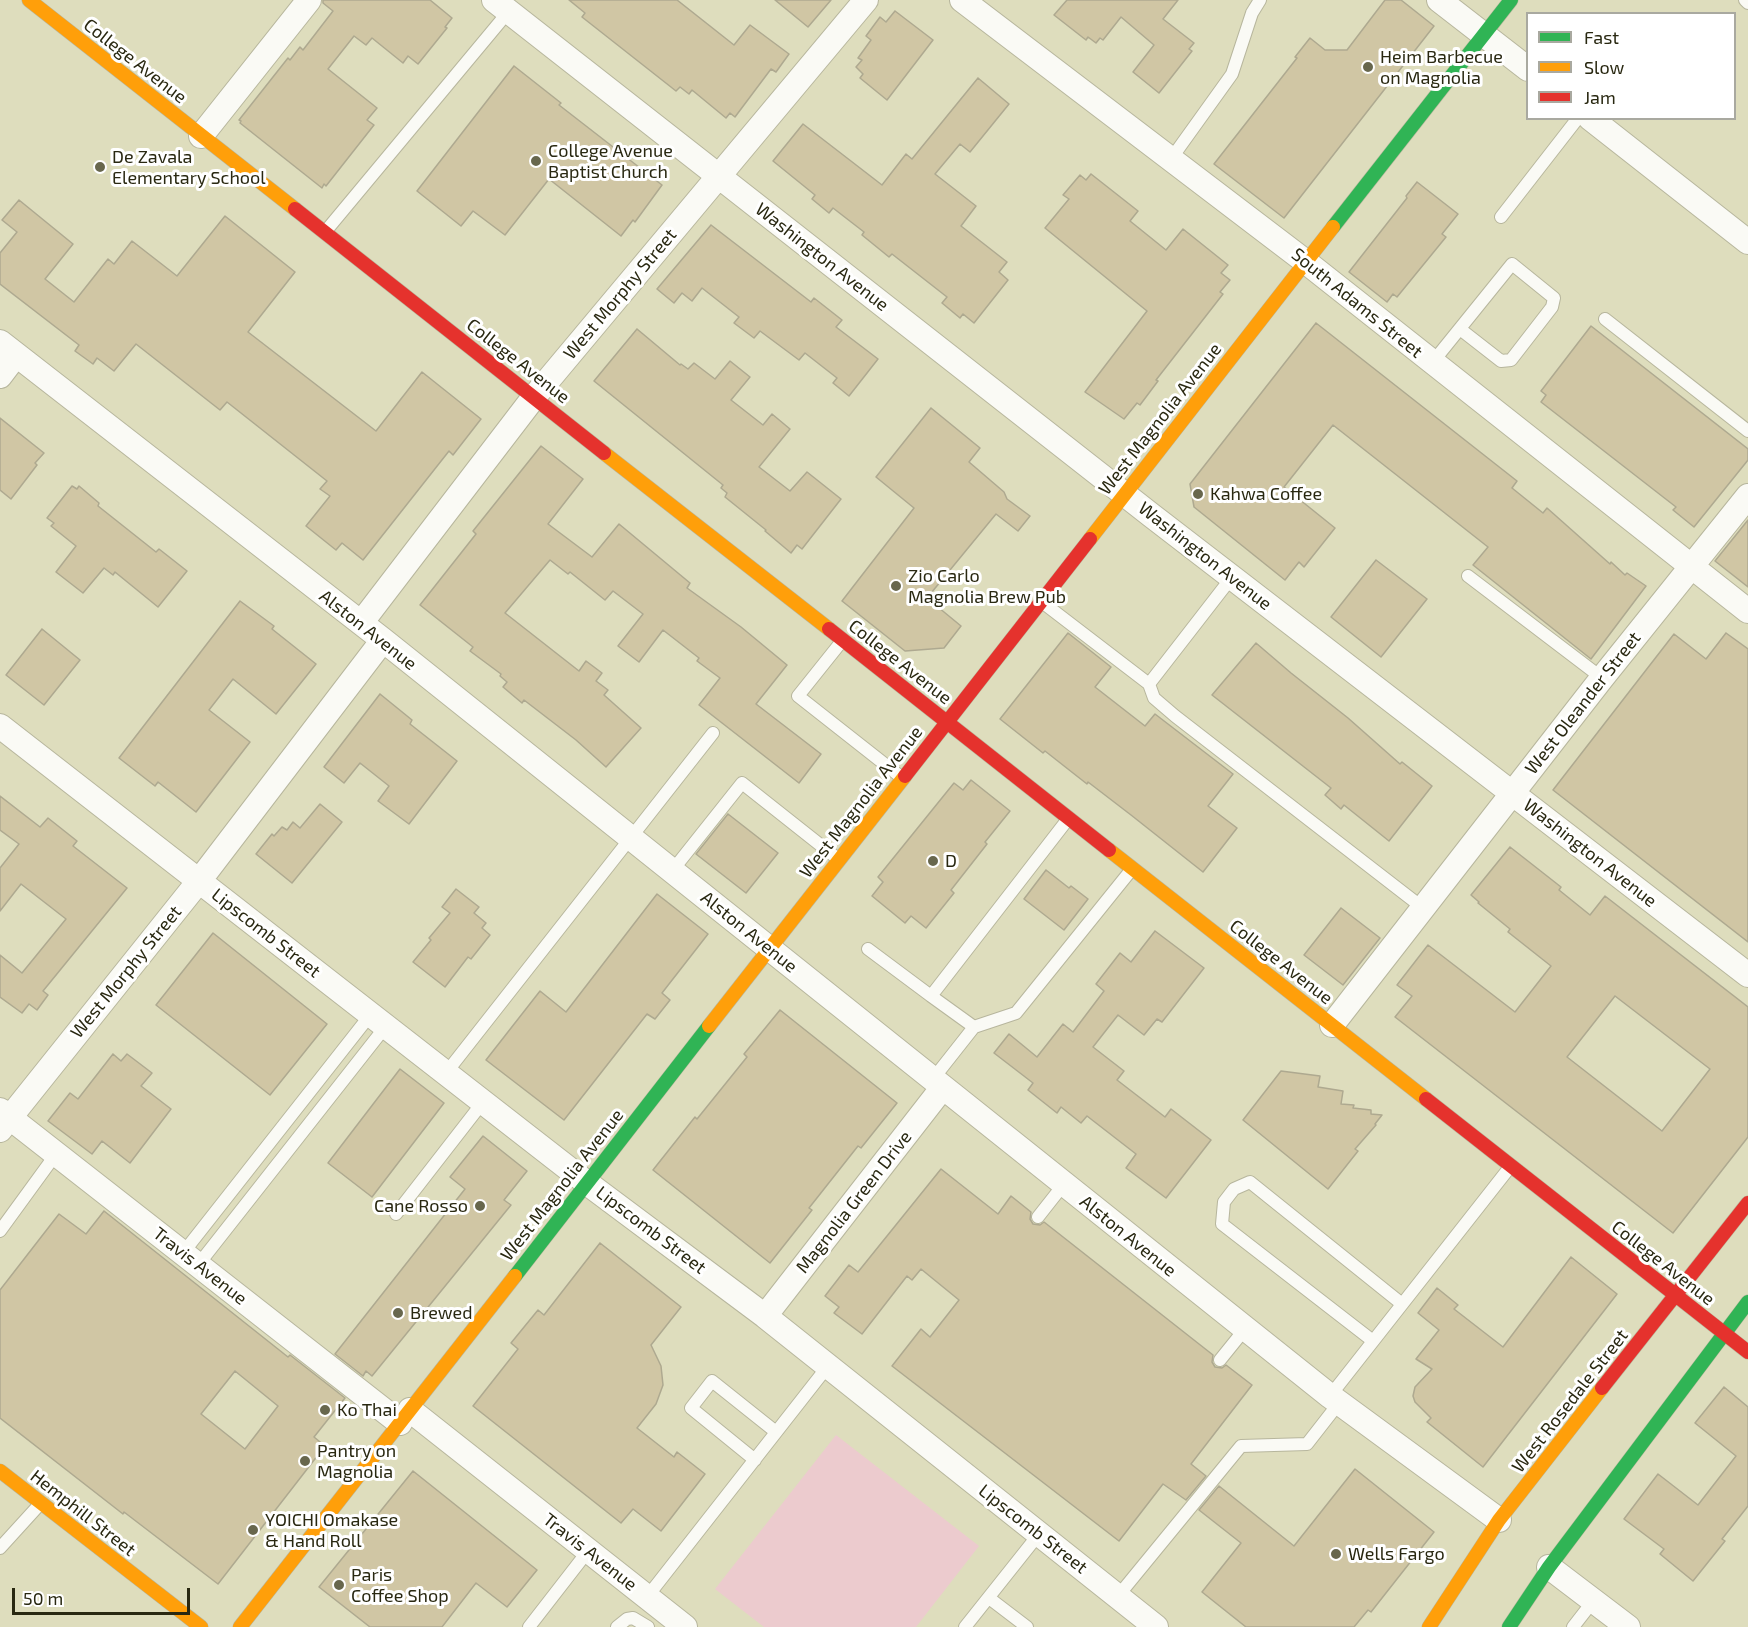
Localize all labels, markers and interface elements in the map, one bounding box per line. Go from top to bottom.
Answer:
legend [1526,12,1736,120]
street label: College Avenue [79,14,191,108]
text: Fast [1584,26,1619,48]
place label: Heim Barbecue on Magnolia [1380,46,1503,88]
text: Slow [1584,56,1624,78]
marker: Heim Barbecue on Magnolia [1361,60,1375,74]
text: Jam [1584,86,1616,108]
place label: College Avenue Baptist Church [548,140,673,182]
place label: De Zavala Elementary School [112,146,266,188]
marker: College Avenue Baptist Church [529,154,543,168]
marker: De Zavala Elementary School [93,160,107,174]
street label: Washington Avenue [751,198,893,316]
street label: West Morphy Street [559,224,681,364]
street label: South Adams Street [1287,244,1427,362]
street label: College Avenue [462,314,574,408]
street label: West Magnolia Avenue [1094,339,1226,499]
place label: Kahwa Coffee [1210,483,1322,505]
marker: Kahwa Coffee [1191,487,1205,501]
street label: Washington Avenue [1134,497,1276,615]
place label: Zio Carlo Magnolia Brew Pub [908,565,1066,608]
marker: Zio Carlo Magnolia Brew Pub [889,579,903,593]
street label: Alston Avenue [315,585,421,675]
street label: College Avenue [844,615,956,709]
street label: West Oleander Street [1521,627,1645,779]
street label: West Magnolia Avenue [795,722,927,882]
street label: Washington Avenue [1519,794,1661,912]
place label: D [945,850,957,872]
marker: D [926,854,940,868]
street label: Lipscomb Street [207,884,325,982]
street label: Alston Avenue [697,887,801,977]
street label: West Morphy Street [66,901,186,1043]
street label: College Avenue [1225,915,1337,1009]
street label: West Magnolia Avenue [496,1105,628,1265]
street label: Magnolia Green Drive [792,1126,916,1278]
street label: Lipscomb Street [592,1182,710,1278]
street label: Alston Avenue [1076,1191,1180,1281]
place label: Cane Rosso [374,1195,468,1217]
marker: Cane Rosso [473,1199,487,1213]
street label: College Avenue [1607,1216,1719,1310]
street label: Travis Avenue [149,1223,251,1309]
place label: Brewed [410,1302,473,1324]
marker: Brewed [391,1306,405,1320]
street label: West Rosedale Street [1507,1325,1633,1477]
place label: Ko Thai [337,1399,397,1421]
marker: Ko Thai [318,1403,332,1417]
place label: Pantry on Magnolia [317,1440,396,1482]
marker: Pantry on Magnolia [298,1454,312,1468]
street label: Hemphill Street [26,1465,140,1561]
street label: Lipscomb Street [974,1480,1092,1578]
place label: YOICHI Omakase & Hand Roll [265,1509,398,1552]
street label: Travis Avenue [539,1509,641,1595]
marker: YOICHI Omakase & Hand Roll [246,1523,260,1537]
place label: Wells Fargo [1348,1543,1445,1565]
marker: Wells Fargo [1329,1547,1343,1561]
place label: Paris Coffee Shop [351,1564,449,1606]
scale bar [15,1576,194,1614]
marker: Paris Coffee Shop [332,1578,346,1592]
text: 50 m [23,1587,63,1609]

